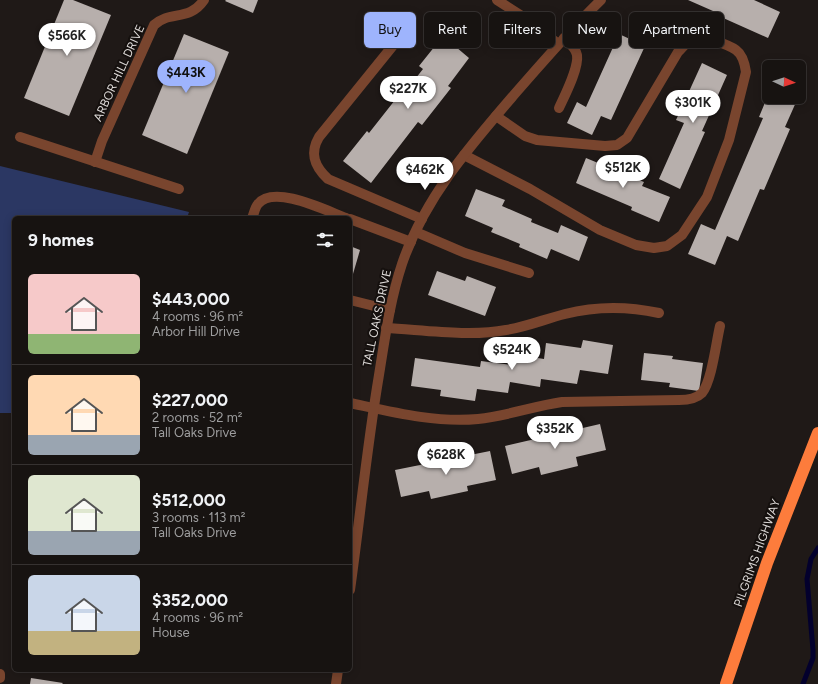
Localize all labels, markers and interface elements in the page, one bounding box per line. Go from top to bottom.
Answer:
chip: Buy [364,12,416,48]
chip: Rent [424,12,481,48]
chip: Filters [489,12,555,48]
chip: New [563,12,621,48]
chip: Apartment [629,12,724,48]
pin: $566K [39,23,95,57]
street label: ARBOR HILL DRIVE [90,23,148,123]
text: $566K [48,28,86,43]
pin: $443K [158,60,214,94]
north arrow [762,60,806,104]
map controls [762,60,806,104]
text: $443K [166,65,206,80]
pin: $227K [380,76,436,110]
text: $227K [389,81,427,96]
pin: $301K [665,90,721,124]
text: $301K [675,95,712,110]
pin: $512K [595,155,651,189]
pin: $462K [397,157,453,191]
text: $512K [605,160,641,175]
text: $462K [405,162,445,177]
icon: filters [314,229,336,251]
text: 9 homes [28,230,94,250]
street label: TALL OAKS DRIVE [360,268,394,368]
text: $443,000 [152,289,230,309]
icon: home [60,290,108,338]
text: 4 rooms · 96 m² [152,309,243,324]
text: Arbor Hill Drive [152,324,240,339]
pin: $524K [484,337,540,371]
text: $524K [492,342,532,357]
text: $227,000 [152,390,228,410]
icon: home [60,391,108,439]
text: 2 rooms · 52 m² [152,410,243,425]
pin: $352K [527,416,583,450]
text: $352K [536,421,574,436]
text: Tall Oaks Drive [152,425,236,440]
pin: $628K [418,442,474,476]
text: $628K [427,447,465,462]
text: $512,000 [152,490,226,510]
icon: home [60,491,108,539]
street label: PILGRIMS HIGHWAY [731,497,783,609]
text: 3 rooms · 113 m² [152,510,245,525]
text: Tall Oaks Drive [152,525,236,540]
text: $352,000 [152,590,228,610]
icon: home [60,591,108,639]
text: 4 rooms · 96 m² [152,610,243,625]
text: House [152,625,190,640]

